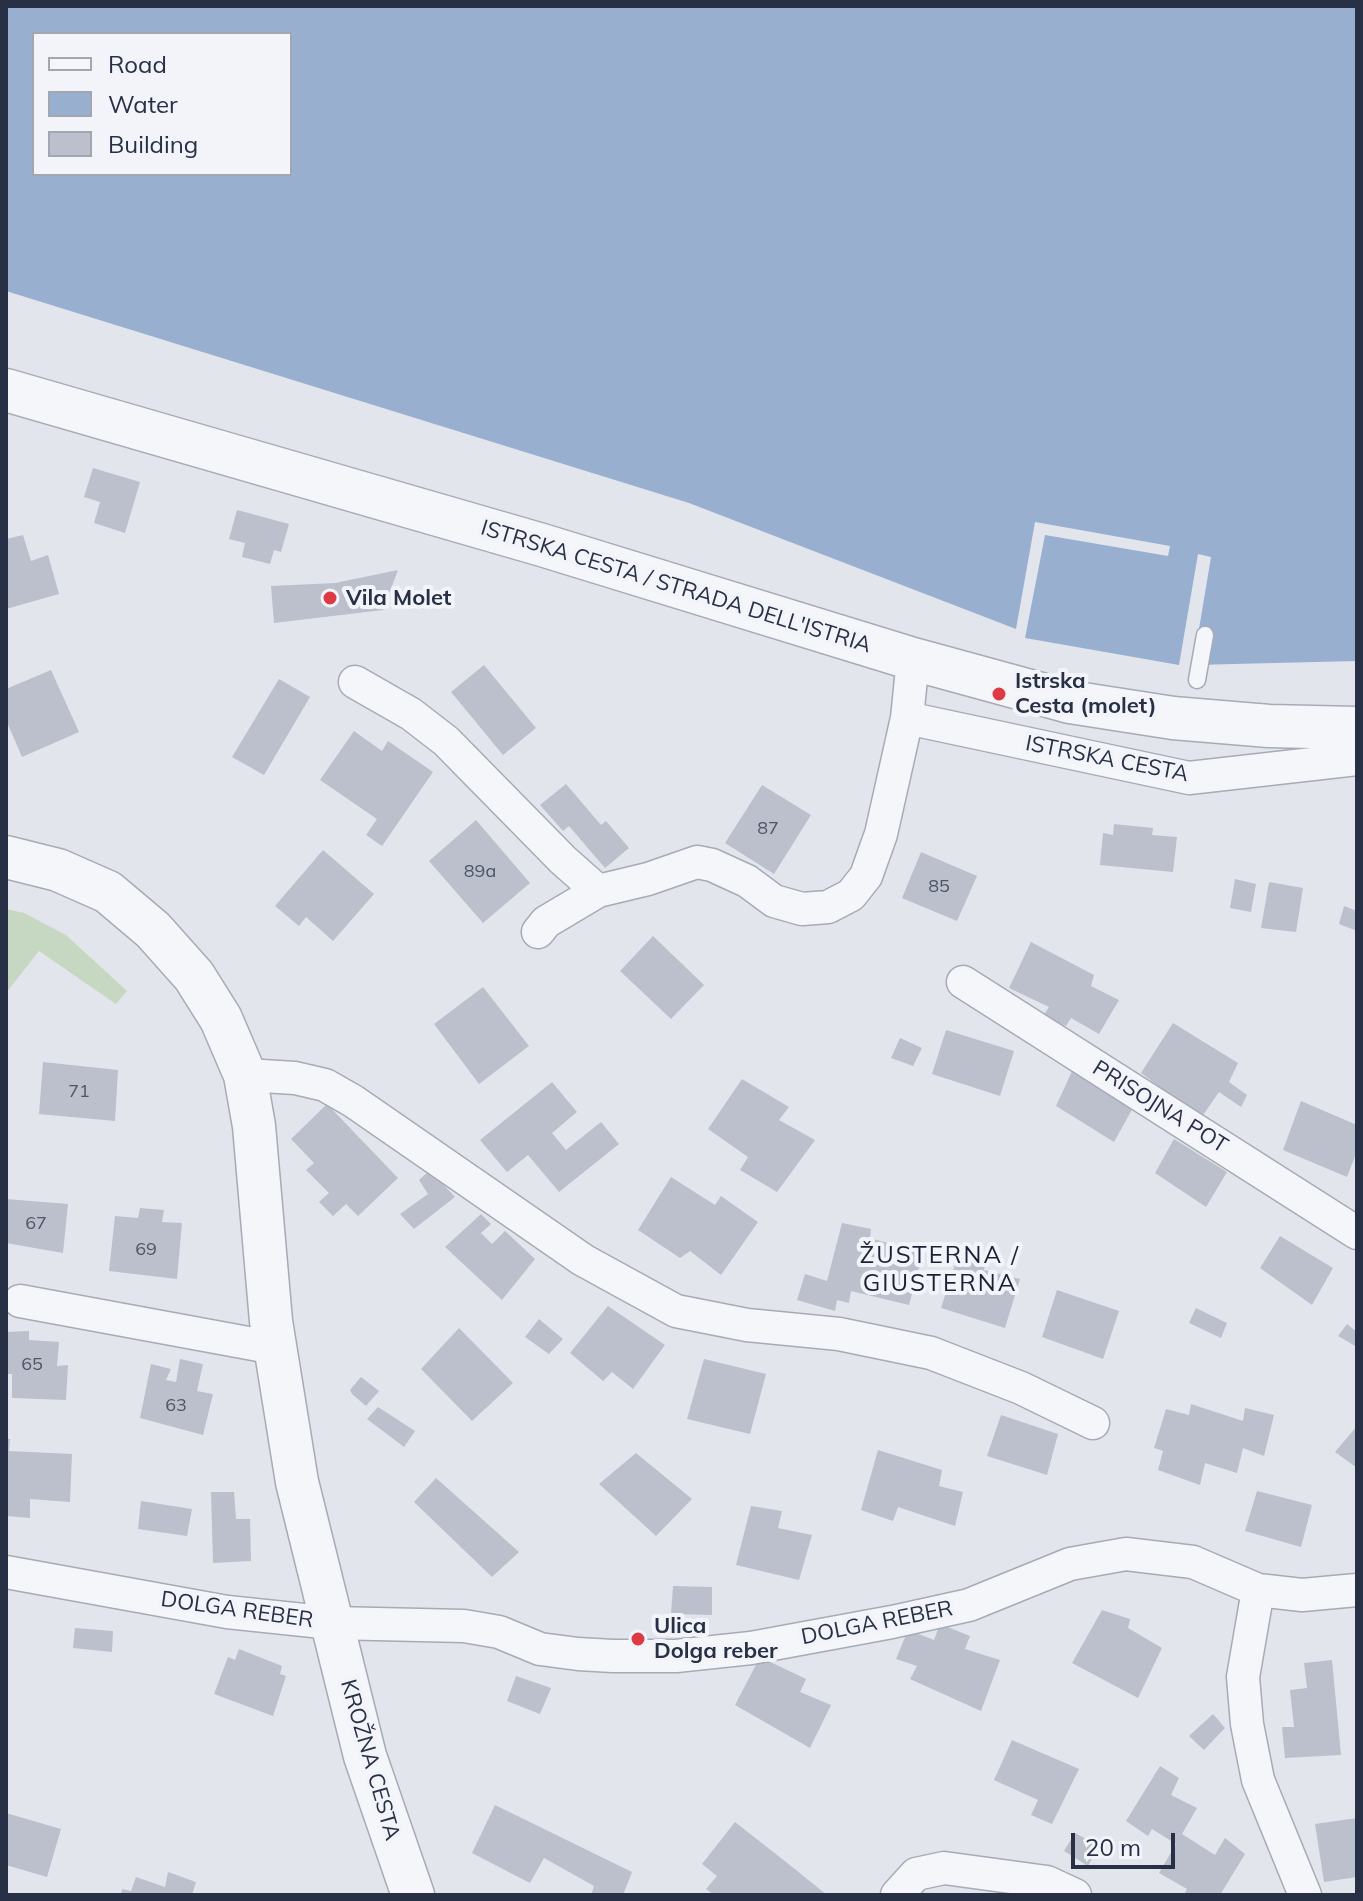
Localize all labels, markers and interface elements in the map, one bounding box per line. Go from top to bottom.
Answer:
legend [32,32,292,176]
text: Road [108,49,167,79]
text: Water [108,89,178,119]
text: Building [108,129,198,159]
street label: ISTRSKA CESTA / STRADA DELL'ISTRIA [478,515,874,659]
place label: Vila Molet [346,585,451,611]
marker: Vila Molet [321,589,339,607]
place label: Istrska Cesta (molet) [1015,668,1157,720]
marker: Istrska Cesta (molet) [990,685,1008,703]
street label: ISTRSKA CESTA [1023,730,1191,788]
house number: 87 [757,818,779,840]
house number: 89a [464,861,496,883]
house number: 85 [928,876,950,898]
street label: PRISOJNA POT [1088,1055,1232,1159]
house number: 71 [68,1081,90,1103]
house number: 67 [25,1213,47,1235]
house number: 69 [135,1239,157,1261]
district label: ŽUSTERNA / GIUSTERNA [860,1242,1020,1298]
house number: 65 [21,1354,43,1376]
house number: 63 [165,1395,187,1417]
street label: DOLGA REBER [159,1586,315,1634]
street label: DOLGA REBER [799,1595,955,1651]
place label: Ulica Dolga reber [654,1613,778,1664]
marker: Ulica Dolga reber [629,1630,647,1648]
street label: KROŽNA CESTA [334,1677,406,1843]
scale bar [1075,1817,1179,1867]
text: 20 m [1085,1832,1141,1862]

